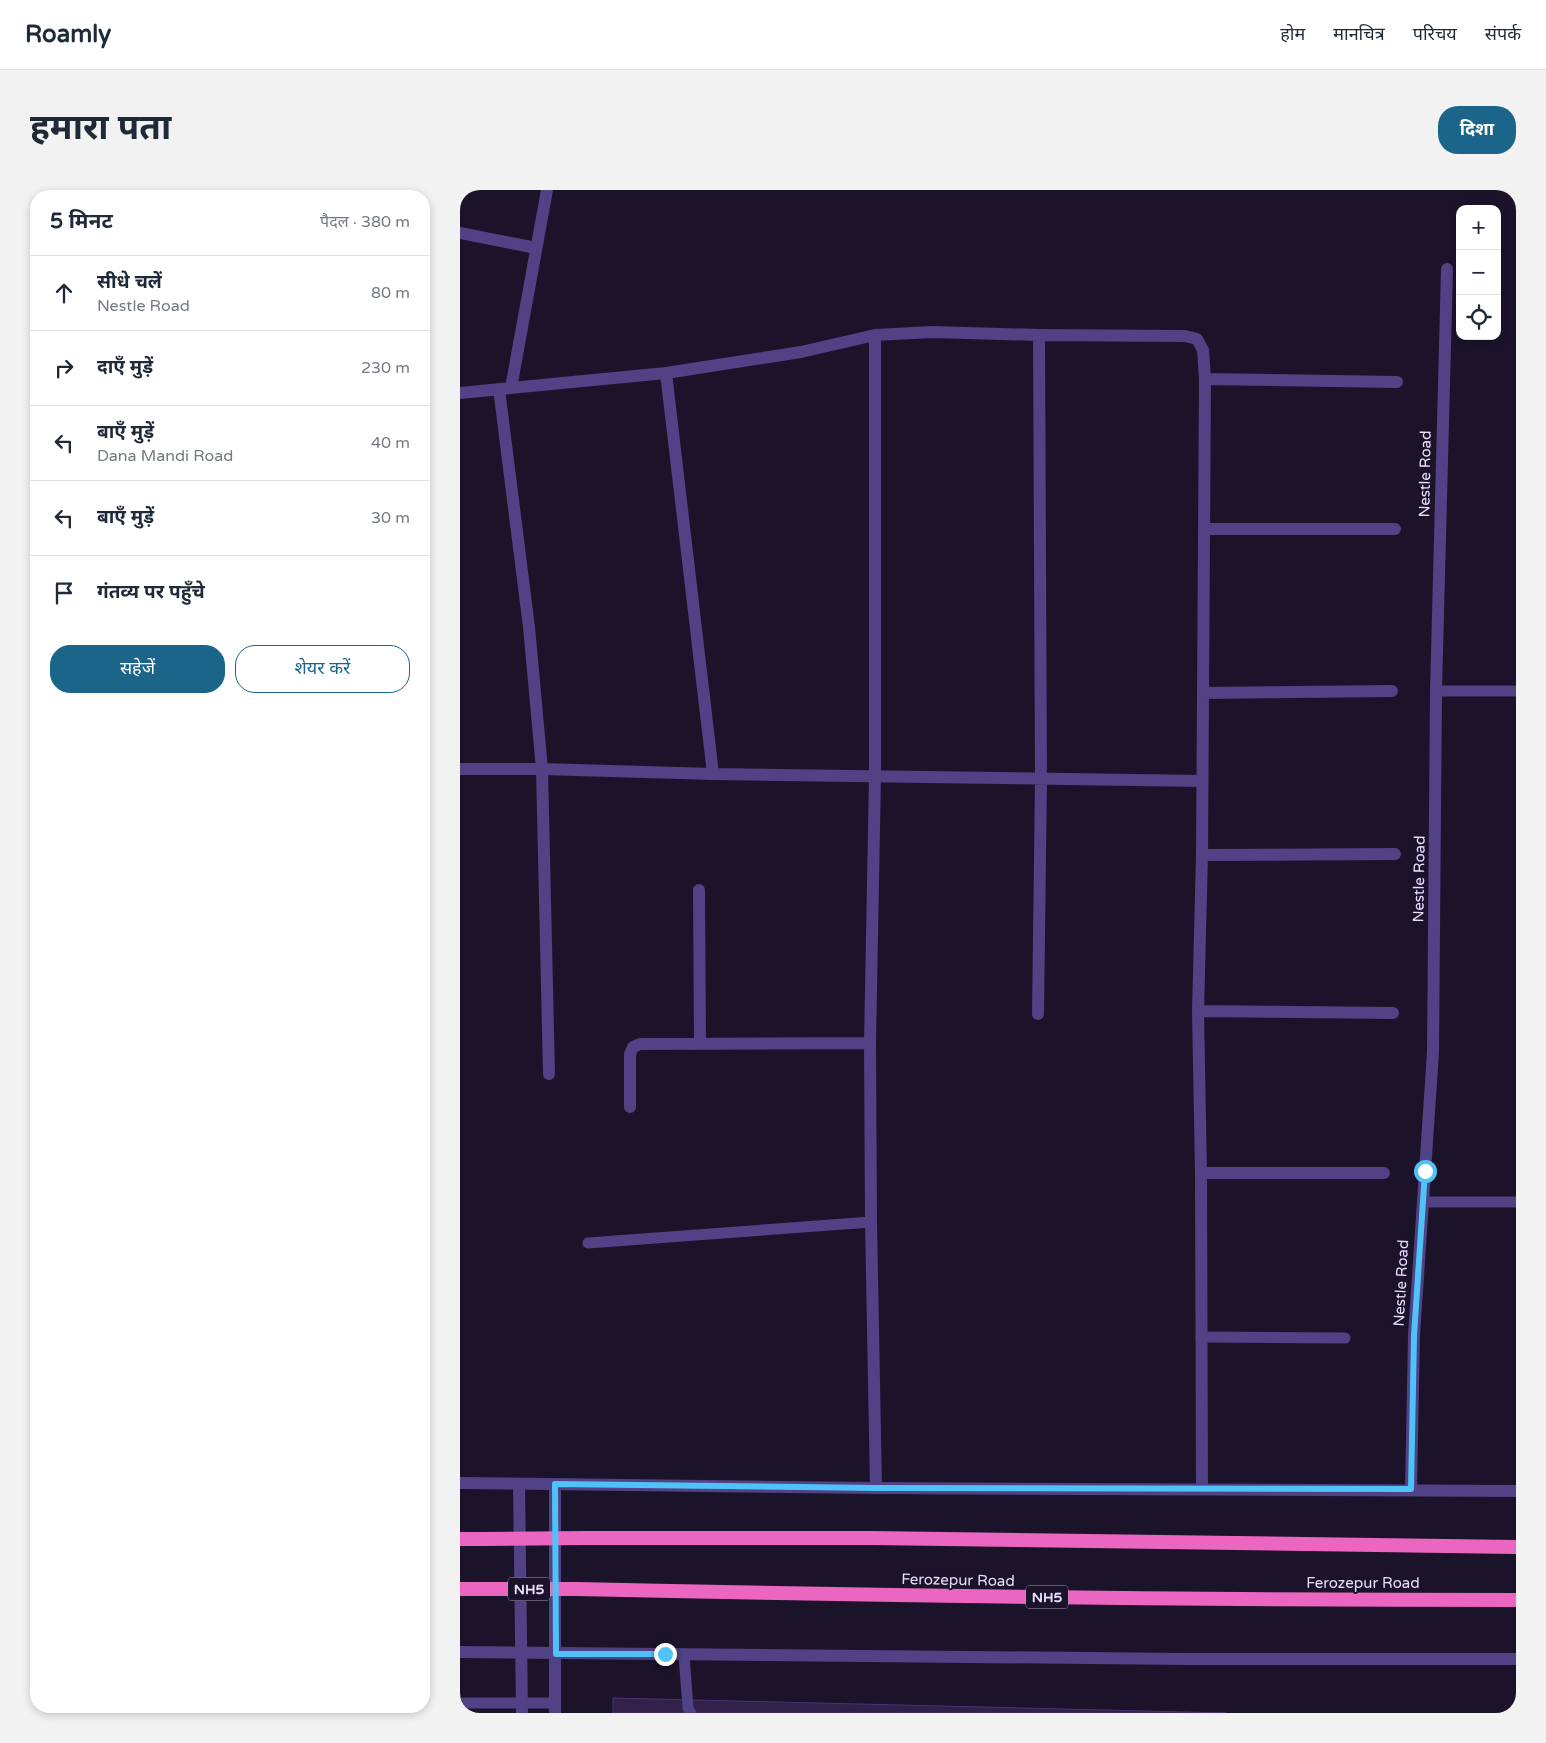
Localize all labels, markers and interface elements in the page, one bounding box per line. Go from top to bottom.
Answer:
text: Roamly [25,20,111,49]
text: होम [1280,23,1305,45]
text: मानचित्र [1333,23,1385,45]
text: परिचय [1413,23,1457,45]
text: संपर्क [1485,23,1521,45]
button: दिशा [1438,106,1516,154]
text: हमारा पता [30,107,171,149]
map controls [1456,205,1501,340]
button: + [1456,205,1501,250]
text: 5 मिनट [50,209,113,234]
text: पैदल · 380 m [320,212,410,232]
button: − [1456,250,1501,295]
text: सीधे चलें [97,271,162,293]
icon: ahead [50,279,78,307]
text: 80 m [371,283,410,303]
button: locate [1456,295,1501,340]
text: Nestle Road [97,296,190,316]
icon: right [50,354,78,382]
text: दाएँ मुड़ें [97,356,153,378]
text: 230 m [361,358,410,378]
text: बाएँ मुड़ें [97,421,154,443]
icon: left [50,429,78,457]
street label: Nestle Road [1415,430,1435,518]
text: 40 m [371,433,410,453]
text: Dana Mandi Road [97,446,233,466]
icon: left [50,504,78,532]
text: बाएँ मुड़ें [97,506,154,528]
text: 30 m [371,508,410,528]
icon: arrive [50,579,78,607]
text: गंतव्य पर पहुँचे [97,581,205,603]
button: सहेजें [50,645,225,693]
button: शेयर करें [235,645,410,693]
street label: Nestle Road [1409,835,1429,923]
route start [1414,1160,1437,1183]
street label: Nestle Road [1390,1239,1412,1327]
street label: Ferozepur Road [901,1570,1015,1590]
street label: Ferozepur Road [1306,1574,1420,1592]
road number: NH5 [508,1578,550,1600]
road number: NH5 [1026,1585,1068,1608]
route end [654,1643,677,1666]

